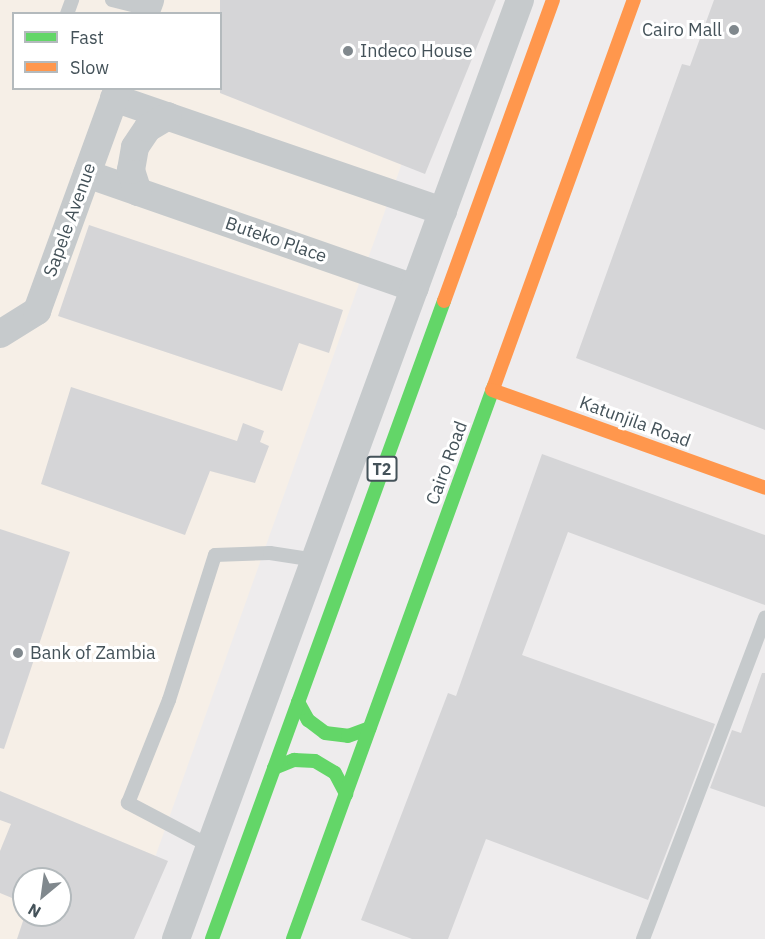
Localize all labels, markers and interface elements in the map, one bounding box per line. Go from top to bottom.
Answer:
legend [12,12,222,90]
place label: Cairo Mall [642,19,722,41]
marker: Cairo Mall [727,23,741,37]
text: Fast [70,26,104,49]
place label: Indeco House [360,40,473,62]
marker: Indeco House [341,44,355,58]
text: Slow [70,56,109,79]
street label: Sapele Avenue [39,160,101,280]
street label: Buteko Place [222,213,330,267]
street label: Katunjila Road [576,392,694,452]
street label: Cairo Road [422,418,472,508]
road number: T2 [366,456,398,482]
place label: Bank of Zambia [30,642,156,664]
marker: Bank of Zambia [11,646,25,660]
north arrow [12,867,72,927]
text: N [24,899,44,923]

